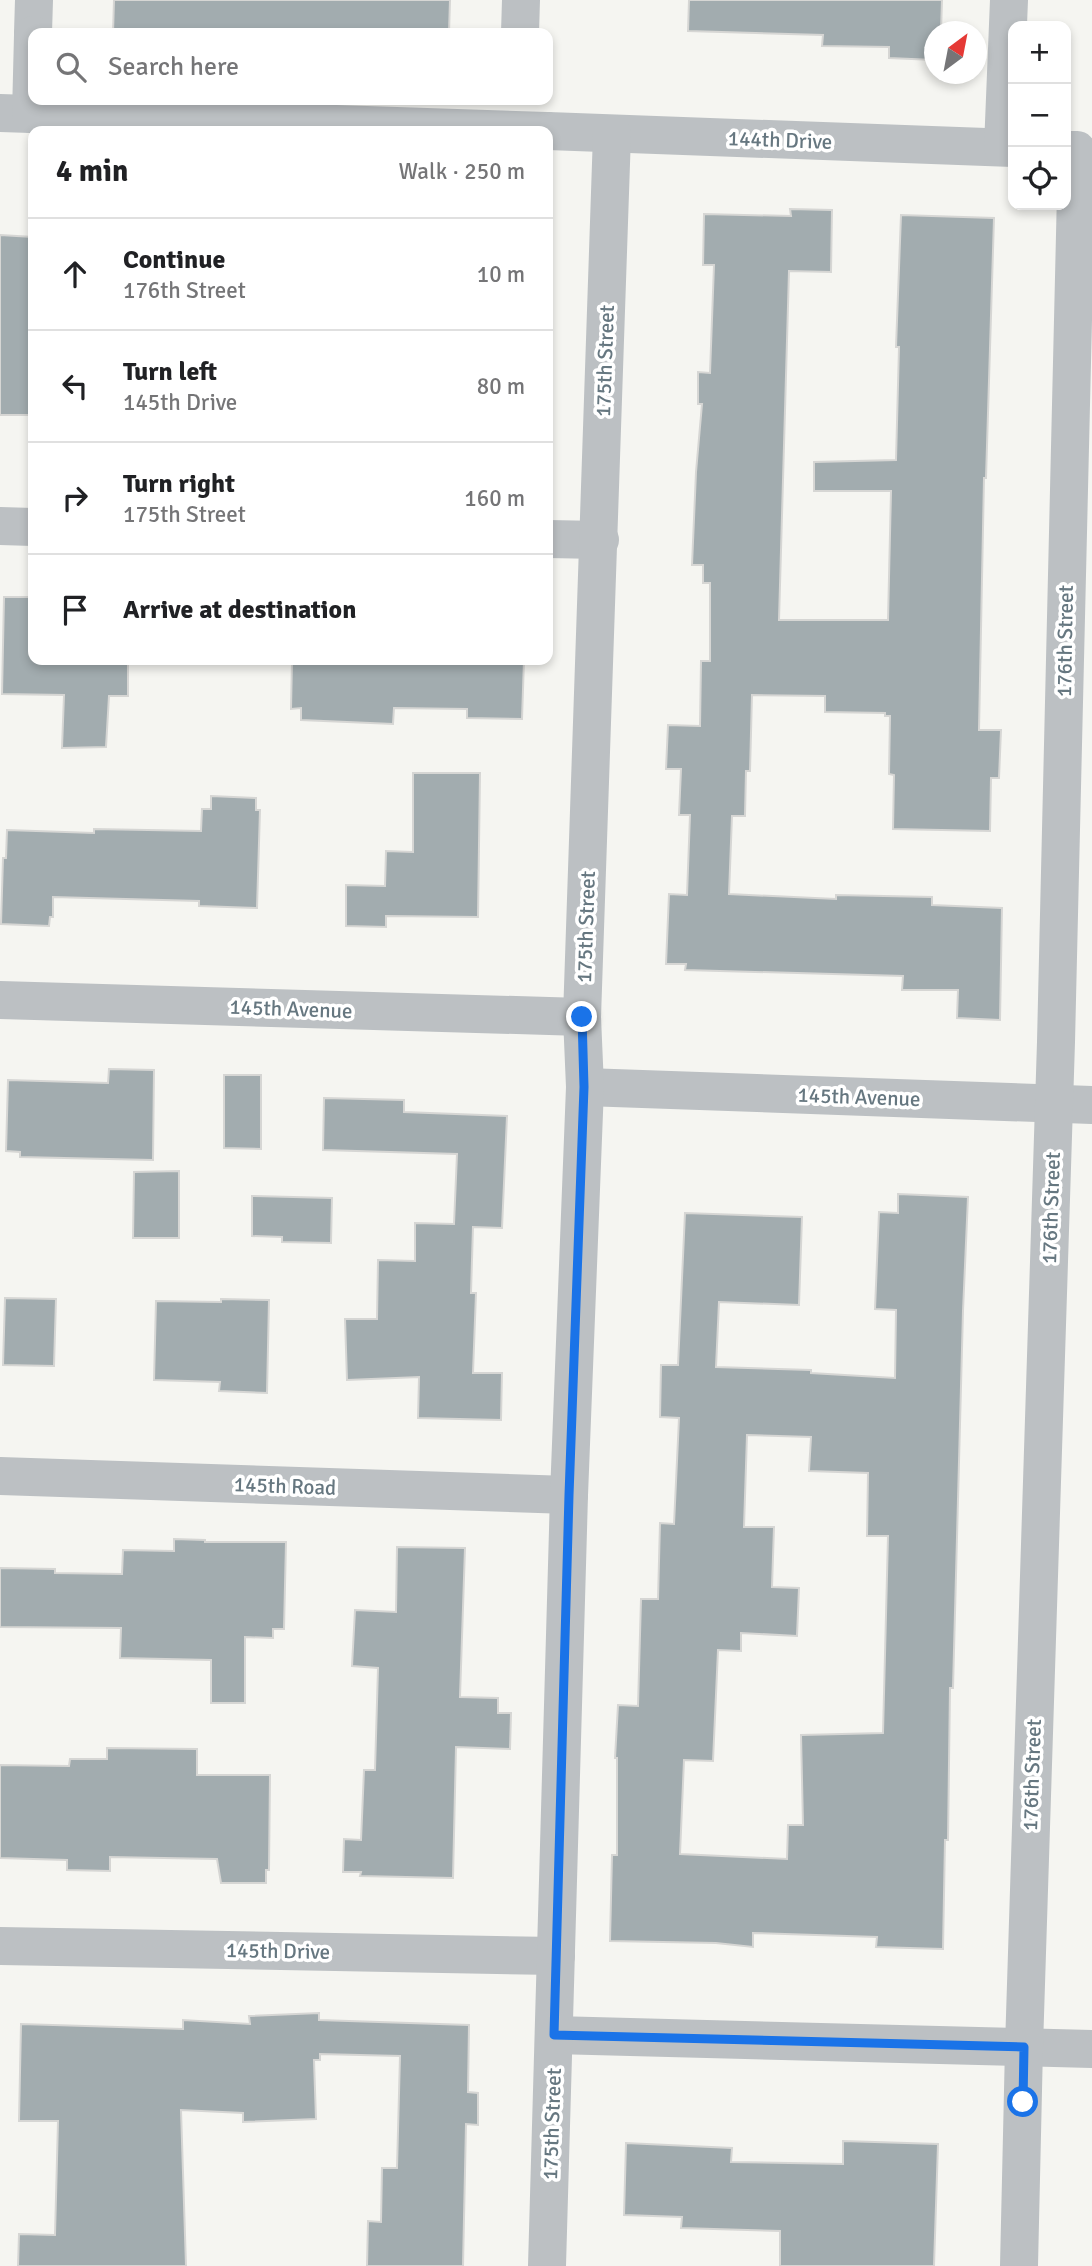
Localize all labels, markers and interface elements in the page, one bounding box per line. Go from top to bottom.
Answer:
north arrow [924,21,987,84]
map controls [1008,21,1071,210]
button: + [1008,21,1071,84]
search box [28,28,553,105]
icon: search [52,48,90,86]
text: Search here [108,51,239,83]
button: − [1008,84,1071,147]
street label: 144th Drive [727,125,833,155]
button: locate [1008,147,1071,210]
text: 4 min [56,153,128,190]
text: Walk · 250 m [399,157,525,186]
text: Continue [123,244,225,276]
icon: ahead [56,255,94,293]
text: 10 m [477,260,525,289]
text: 176th Street [123,276,246,305]
street label: 175th Street [590,305,620,417]
text: Turn left [123,356,217,388]
icon: left [56,367,94,405]
text: 80 m [477,372,525,401]
text: 145th Drive [123,388,237,417]
text: Turn right [123,468,235,500]
icon: right [56,479,94,517]
text: 160 m [464,484,525,513]
text: 175th Street [123,500,246,529]
street label: 176th Street [1051,585,1079,697]
icon: arrive [56,591,94,629]
text: Arrive at destination [123,594,356,626]
street label: 175th Street [571,871,601,983]
street label: 145th Avenue [229,994,353,1024]
route end [566,1001,597,1032]
street label: 145th Avenue [797,1082,921,1112]
street label: 176th Street [1036,1152,1066,1264]
street label: 145th Road [233,1471,337,1501]
street label: 176th Street [1017,1719,1047,1831]
street label: 145th Drive [226,1937,330,1965]
street label: 175th Street [537,2068,567,2180]
route start [1007,2086,1038,2117]

